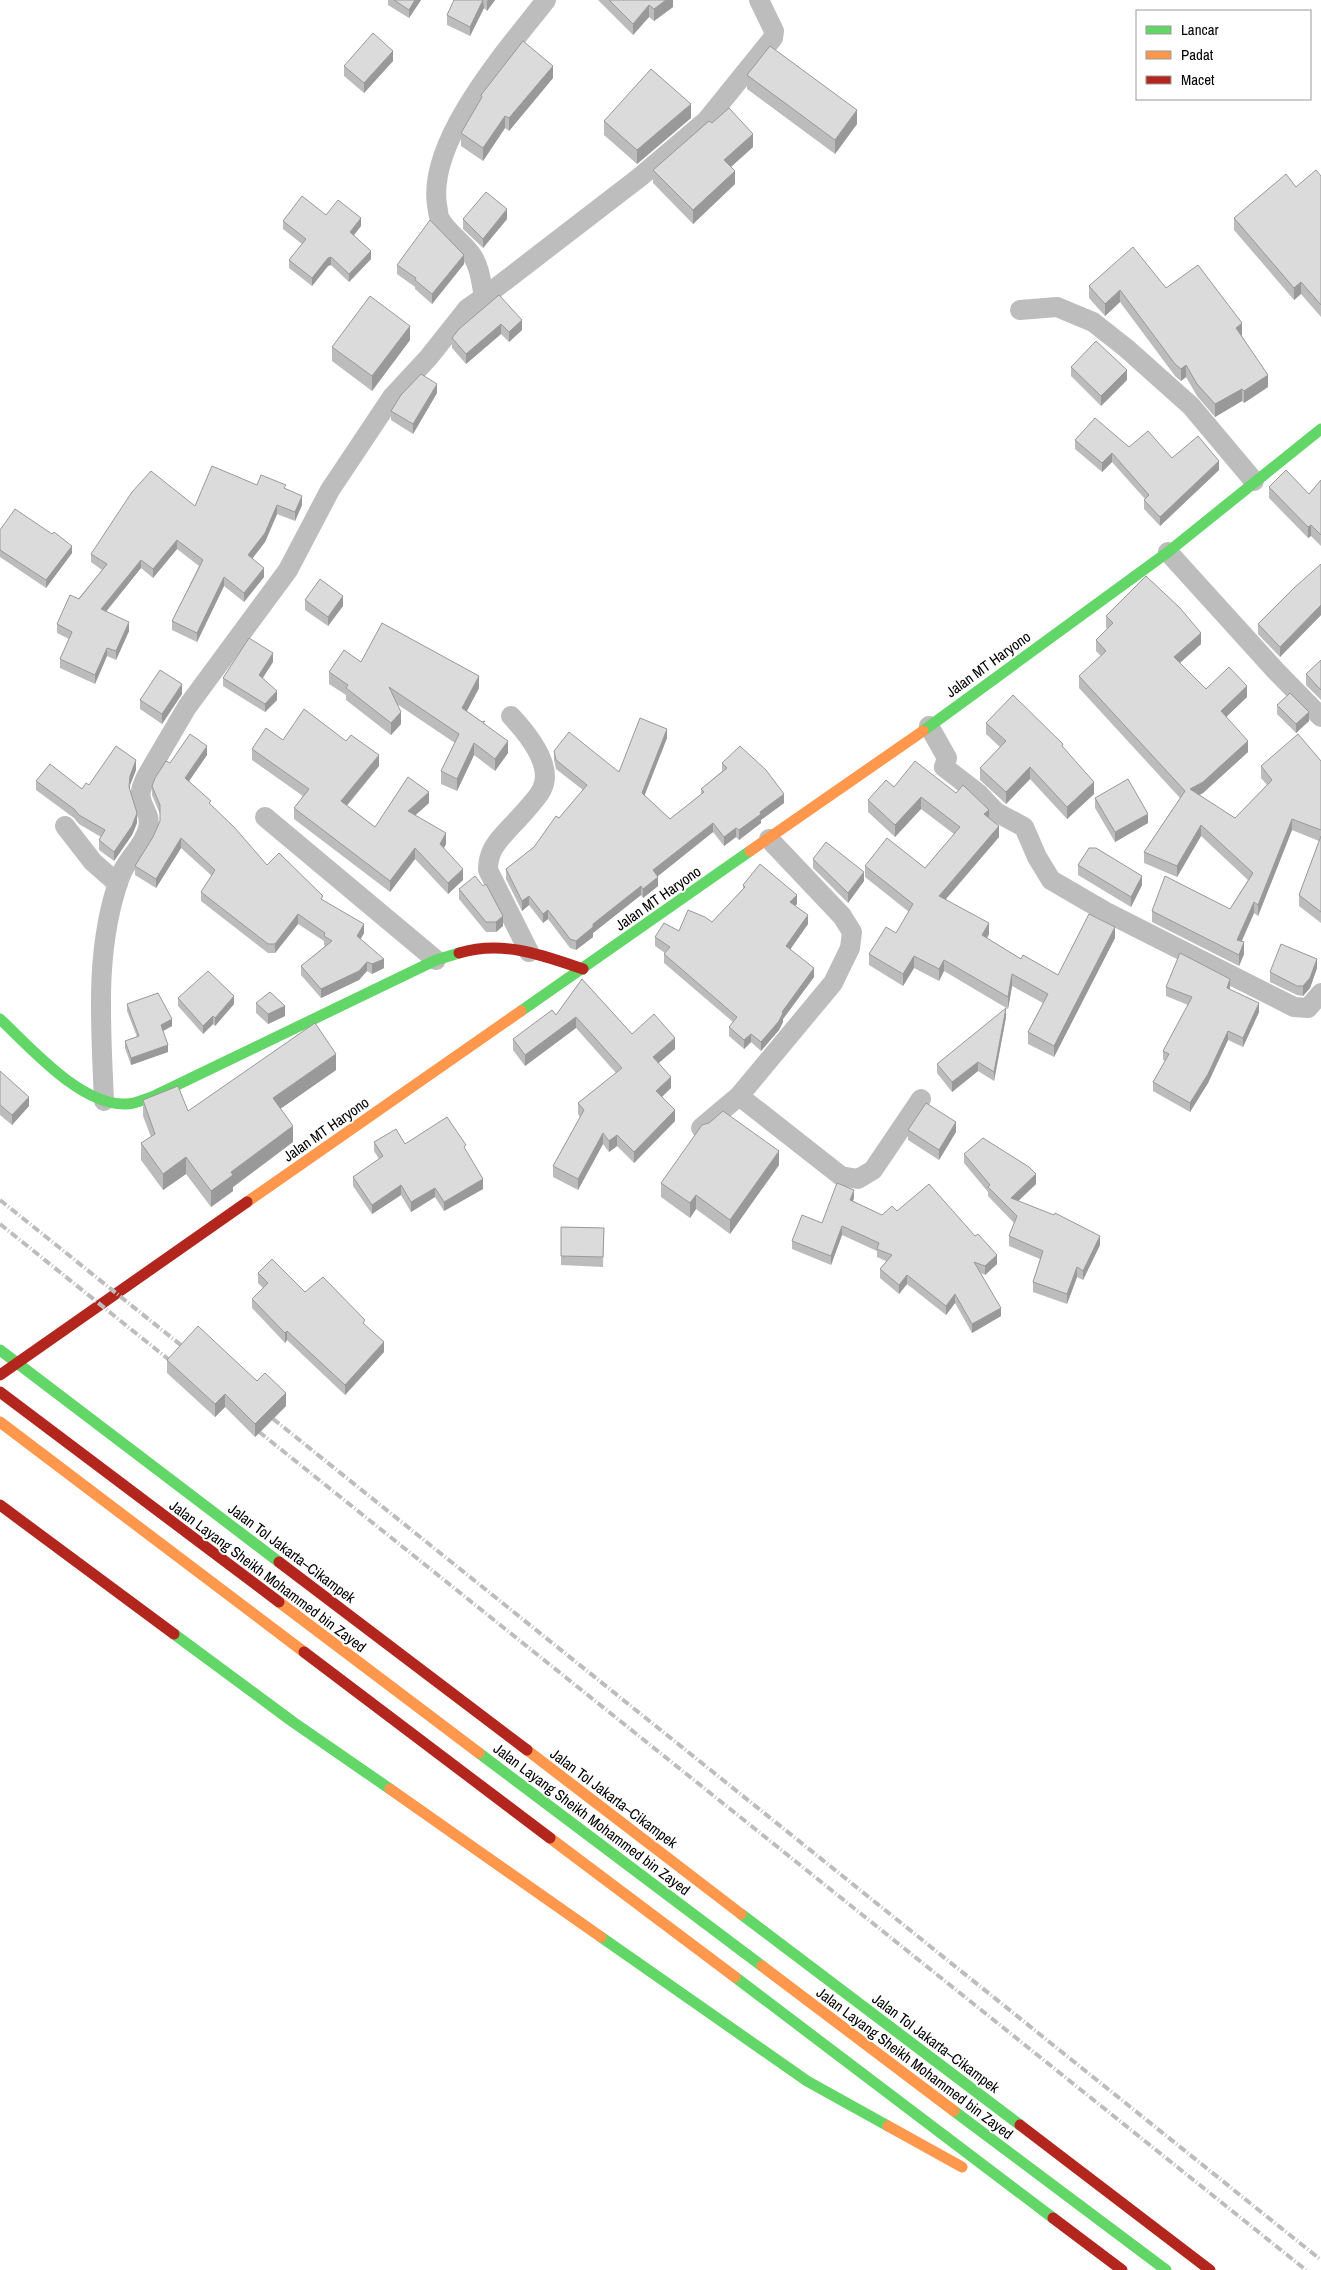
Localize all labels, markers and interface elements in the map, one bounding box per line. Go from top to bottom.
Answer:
legend [1136,10,1311,100]
text: Lancar [1181,19,1219,40]
text: Padat [1181,44,1214,65]
text: Macet [1181,69,1215,90]
street label: Jalan MT Haryono [941,626,1035,702]
street label: Jalan MT Haryono [611,861,705,935]
street label: Jalan MT Haryono [279,1092,373,1166]
street label: Jalan Layang Sheikh Mohammed bin Zayed [165,1495,371,1657]
street label: Jalan Tol Jakarta–Cikampek [224,1498,361,1608]
street label: Jalan Layang Sheikh Mohammed bin Zayed [489,1738,695,1900]
street label: Jalan Tol Jakarta–Cikampek [546,1743,683,1853]
street label: Jalan Layang Sheikh Mohammed bin Zayed [812,1982,1018,2144]
street label: Jalan Tol Jakarta–Cikampek [868,1988,1005,2098]

